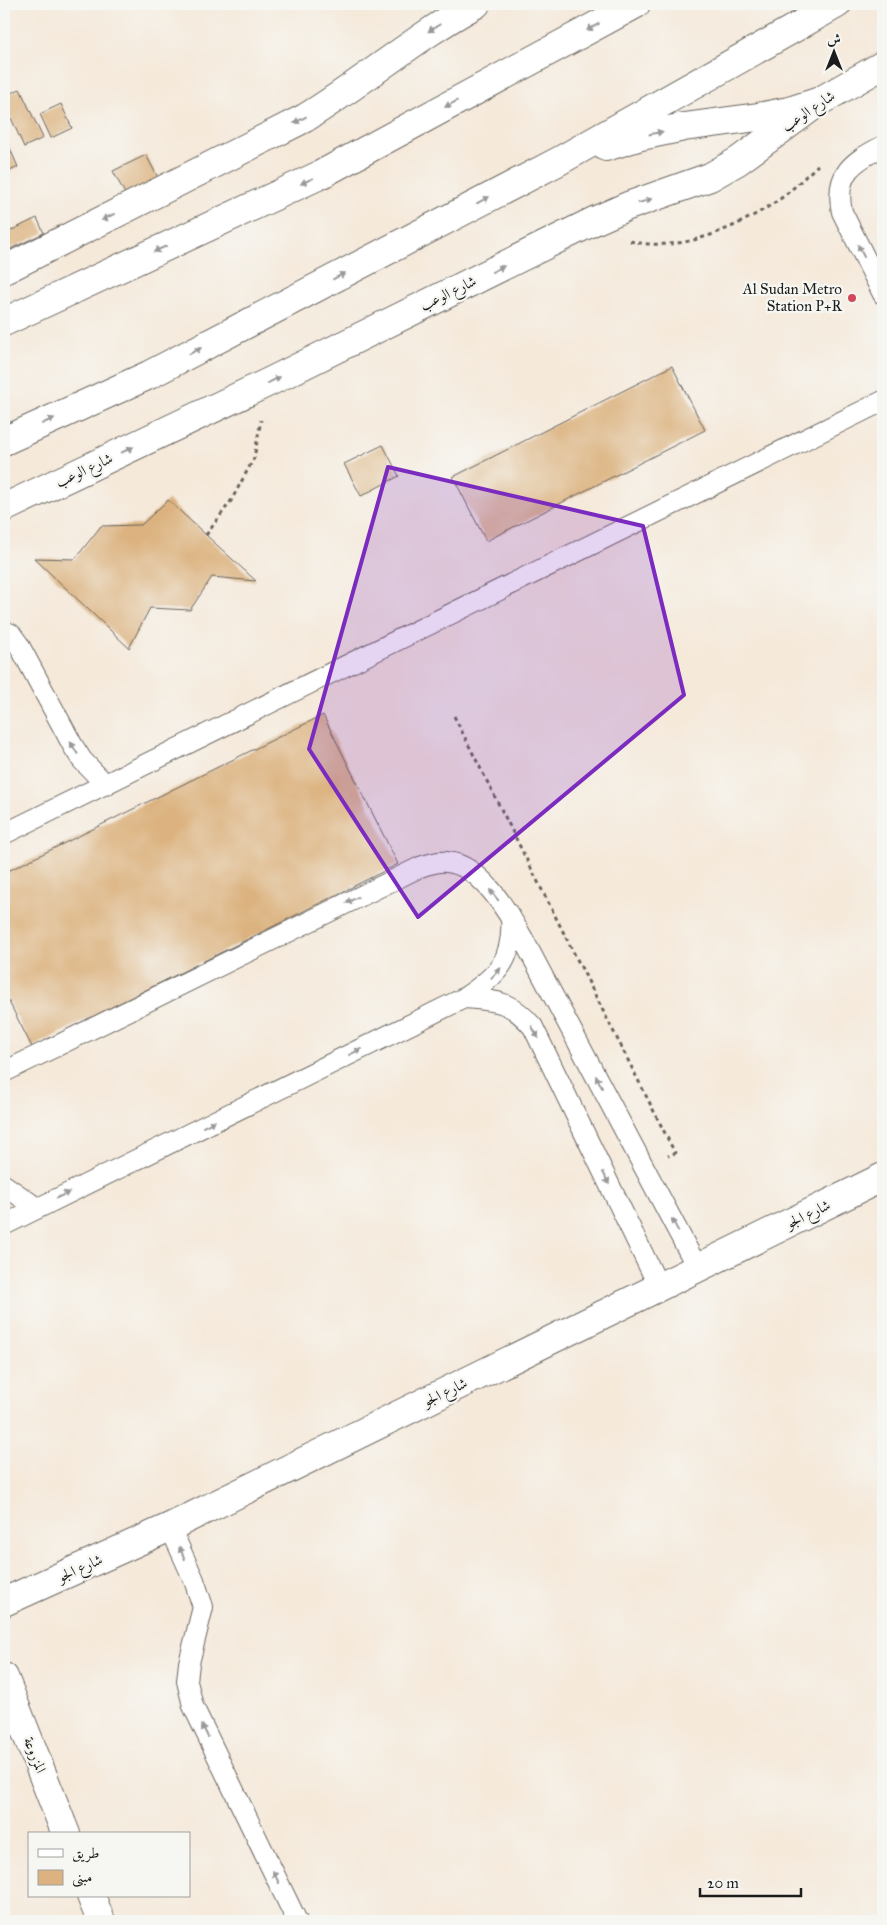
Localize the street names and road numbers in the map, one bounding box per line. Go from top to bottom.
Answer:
street label: شارع الوعب [778,87,840,139]
street label: شارع الوعب [417,272,481,318]
street label: شارع الوعب [53,449,117,495]
street label: شارع الجو [781,1196,835,1237]
street label: شارع الجو [418,1374,472,1415]
street label: شارع الجو [53,1550,107,1590]
street label: المزروعة [19,1734,50,1776]

